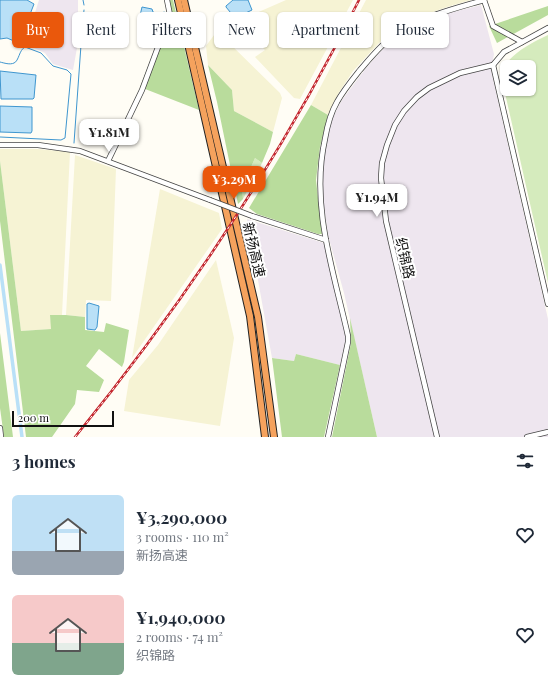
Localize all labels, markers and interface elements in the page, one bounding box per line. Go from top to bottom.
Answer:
chip: Buy [12,12,64,48]
chip: Rent [72,12,129,48]
chip: Filters [137,12,206,48]
chip: New [214,12,269,48]
chip: Apartment [277,12,373,48]
chip: House [381,12,449,48]
map controls [500,60,536,96]
button: layers [500,60,536,96]
pin: ¥1.81M [76,119,142,153]
text: ¥1.81M [88,123,130,140]
pin: ¥3.29M [201,166,267,200]
text: ¥3.29M [212,170,256,187]
pin: ¥1.94M [344,184,410,218]
text: ¥1.94M [355,188,399,205]
street label: 新扬高速 [239,220,270,279]
street label: 织锦路 [392,235,419,280]
scale bar [12,409,114,428]
text: 200 m [18,410,49,425]
text: 3 homes [12,450,76,472]
icon: filters [514,450,536,472]
text: ¥3,290,000 [136,506,227,528]
icon: home [44,511,92,559]
icon: heart [514,524,536,546]
text: 3 rooms · 110 m² [136,528,229,545]
text: 新扬高速 [136,546,188,563]
text: ¥1,940,000 [136,606,225,628]
icon: home [44,611,92,659]
icon: heart [514,624,536,646]
text: 2 rooms · 74 m² [136,628,223,645]
text: 织锦路 [136,646,175,663]

